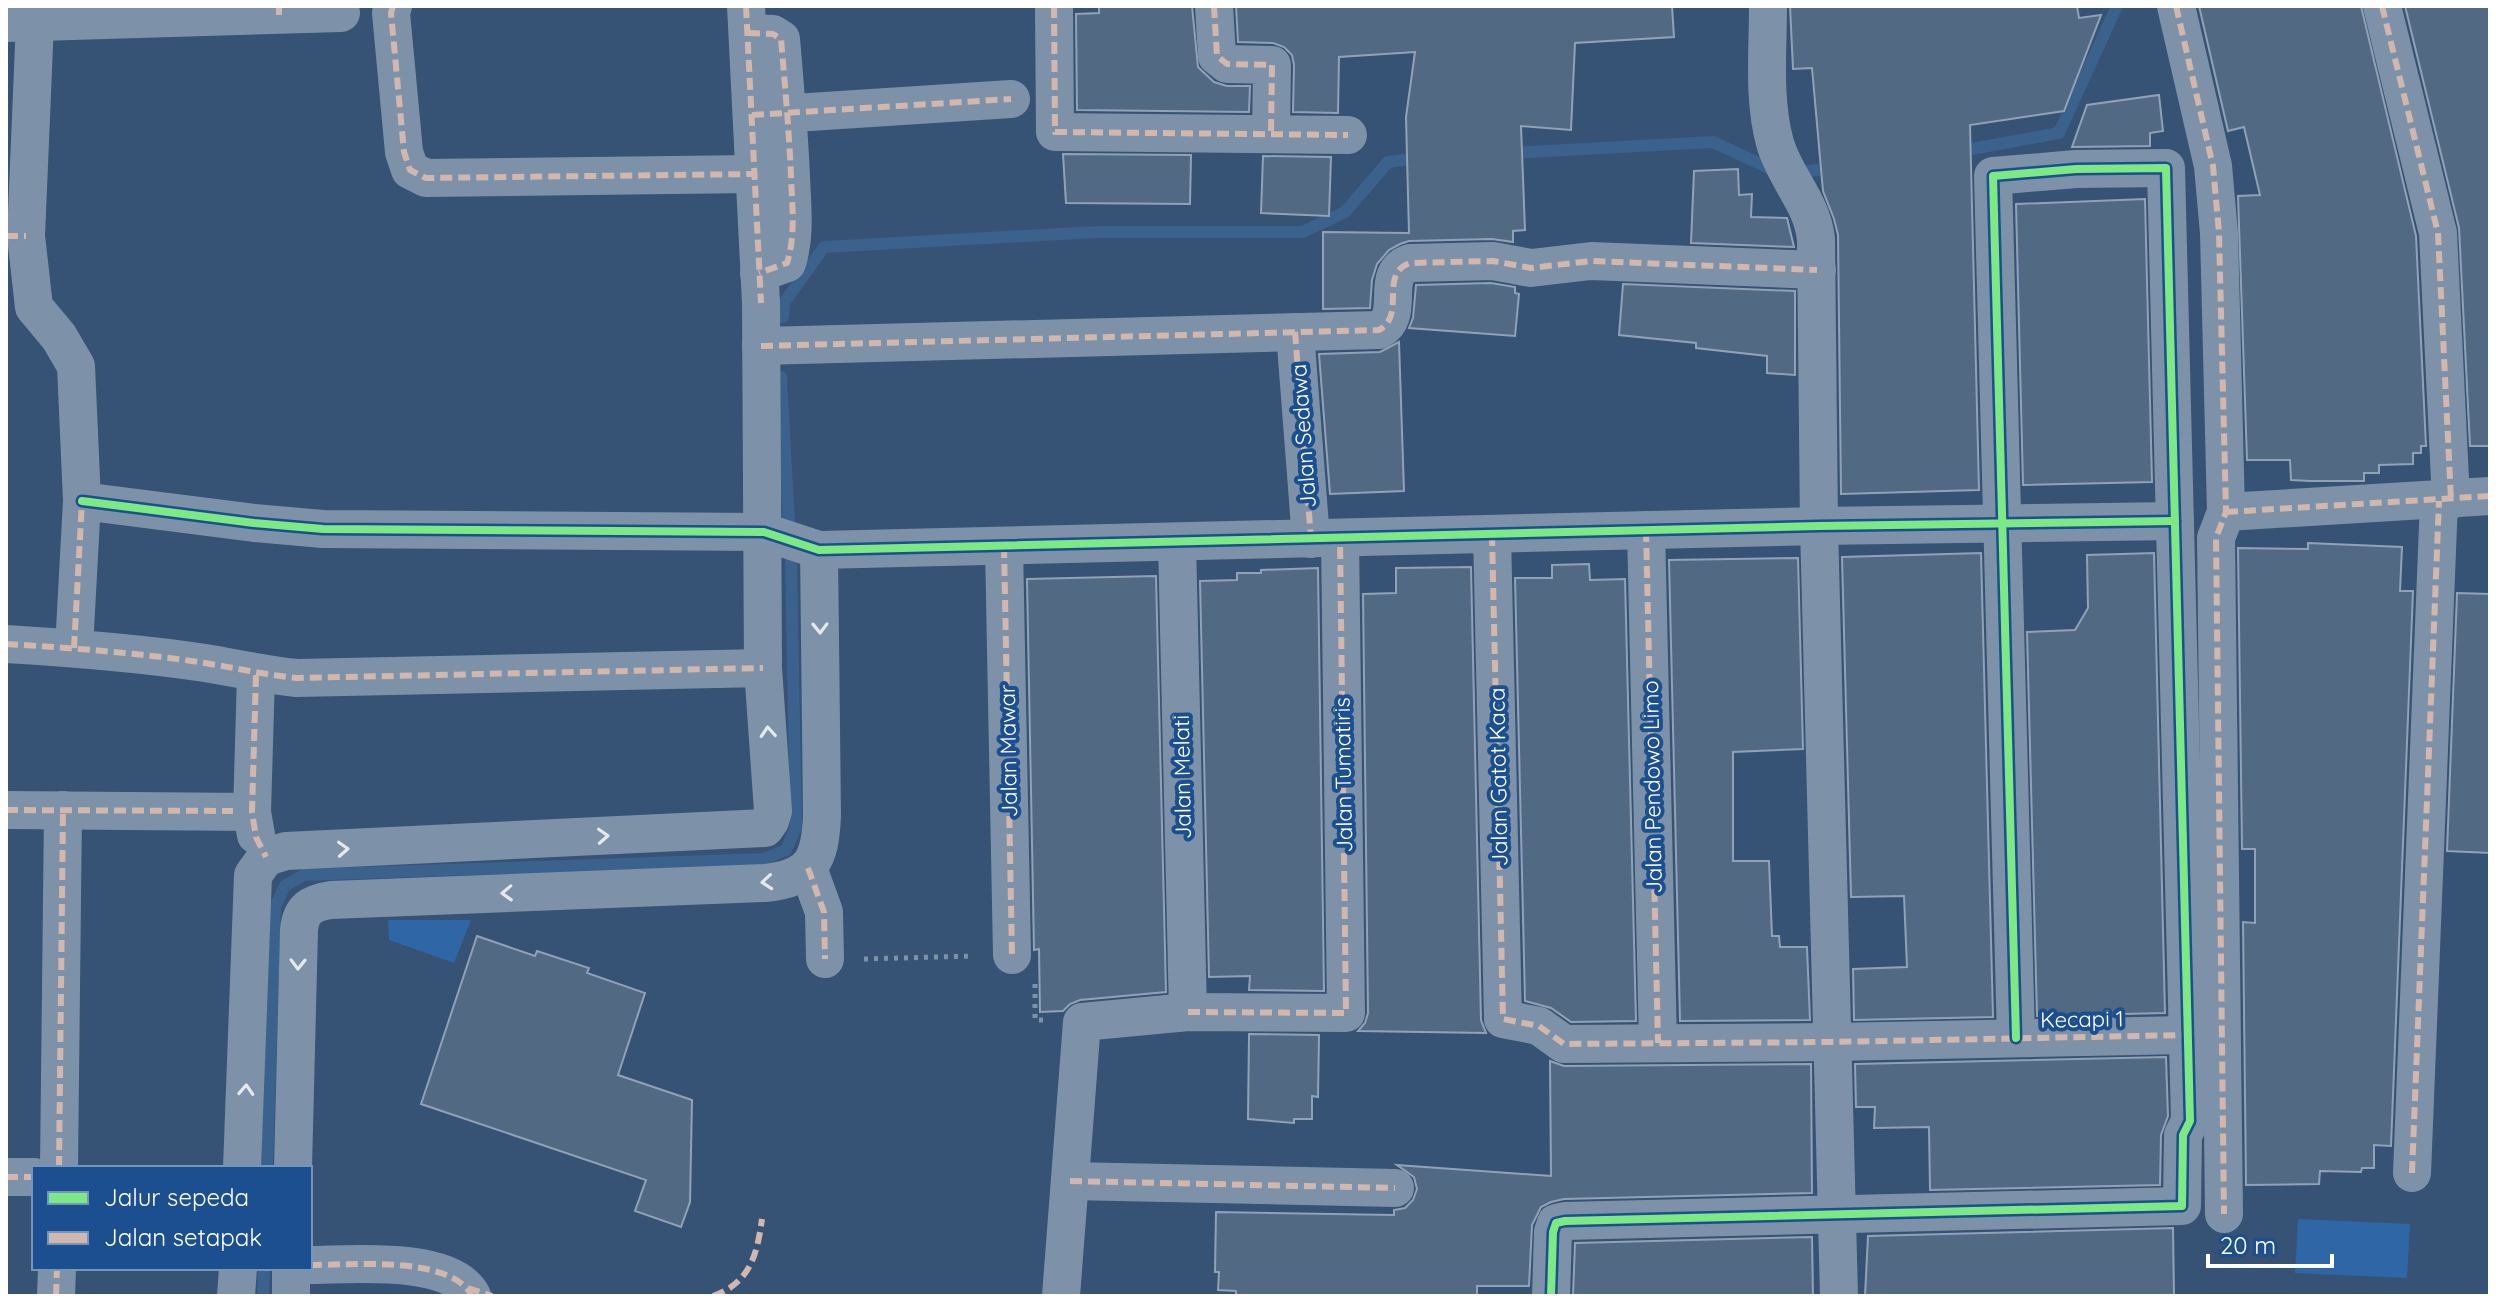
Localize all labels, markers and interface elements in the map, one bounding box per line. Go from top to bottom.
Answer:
street label: Jalan Sedawa [1284,363,1322,509]
one-way arrow [811,622,829,635]
street label: Jalan Pendowo Limo [1636,680,1668,894]
street label: Jalan Mawar [993,684,1023,818]
street label: Jalan Gatot Kaca [1482,687,1514,867]
street label: Jalan Tumatiris [1328,697,1358,853]
street label: Jalan Melati [1167,715,1197,839]
one-way arrow [760,725,777,738]
one-way arrow [597,827,610,844]
one-way arrow [337,840,350,857]
one-way arrow [760,874,773,891]
one-way arrow [500,885,513,902]
one-way arrow [289,958,307,971]
street label: Kecapi 1 [2040,1004,2124,1034]
one-way arrow [237,1083,254,1096]
legend [32,1166,312,1270]
text: Jalur sepeda [104,1182,249,1212]
scale bar [2208,1218,2332,1268]
text: Jalan setapak [104,1222,262,1252]
text: 20 m [2220,1230,2276,1260]

